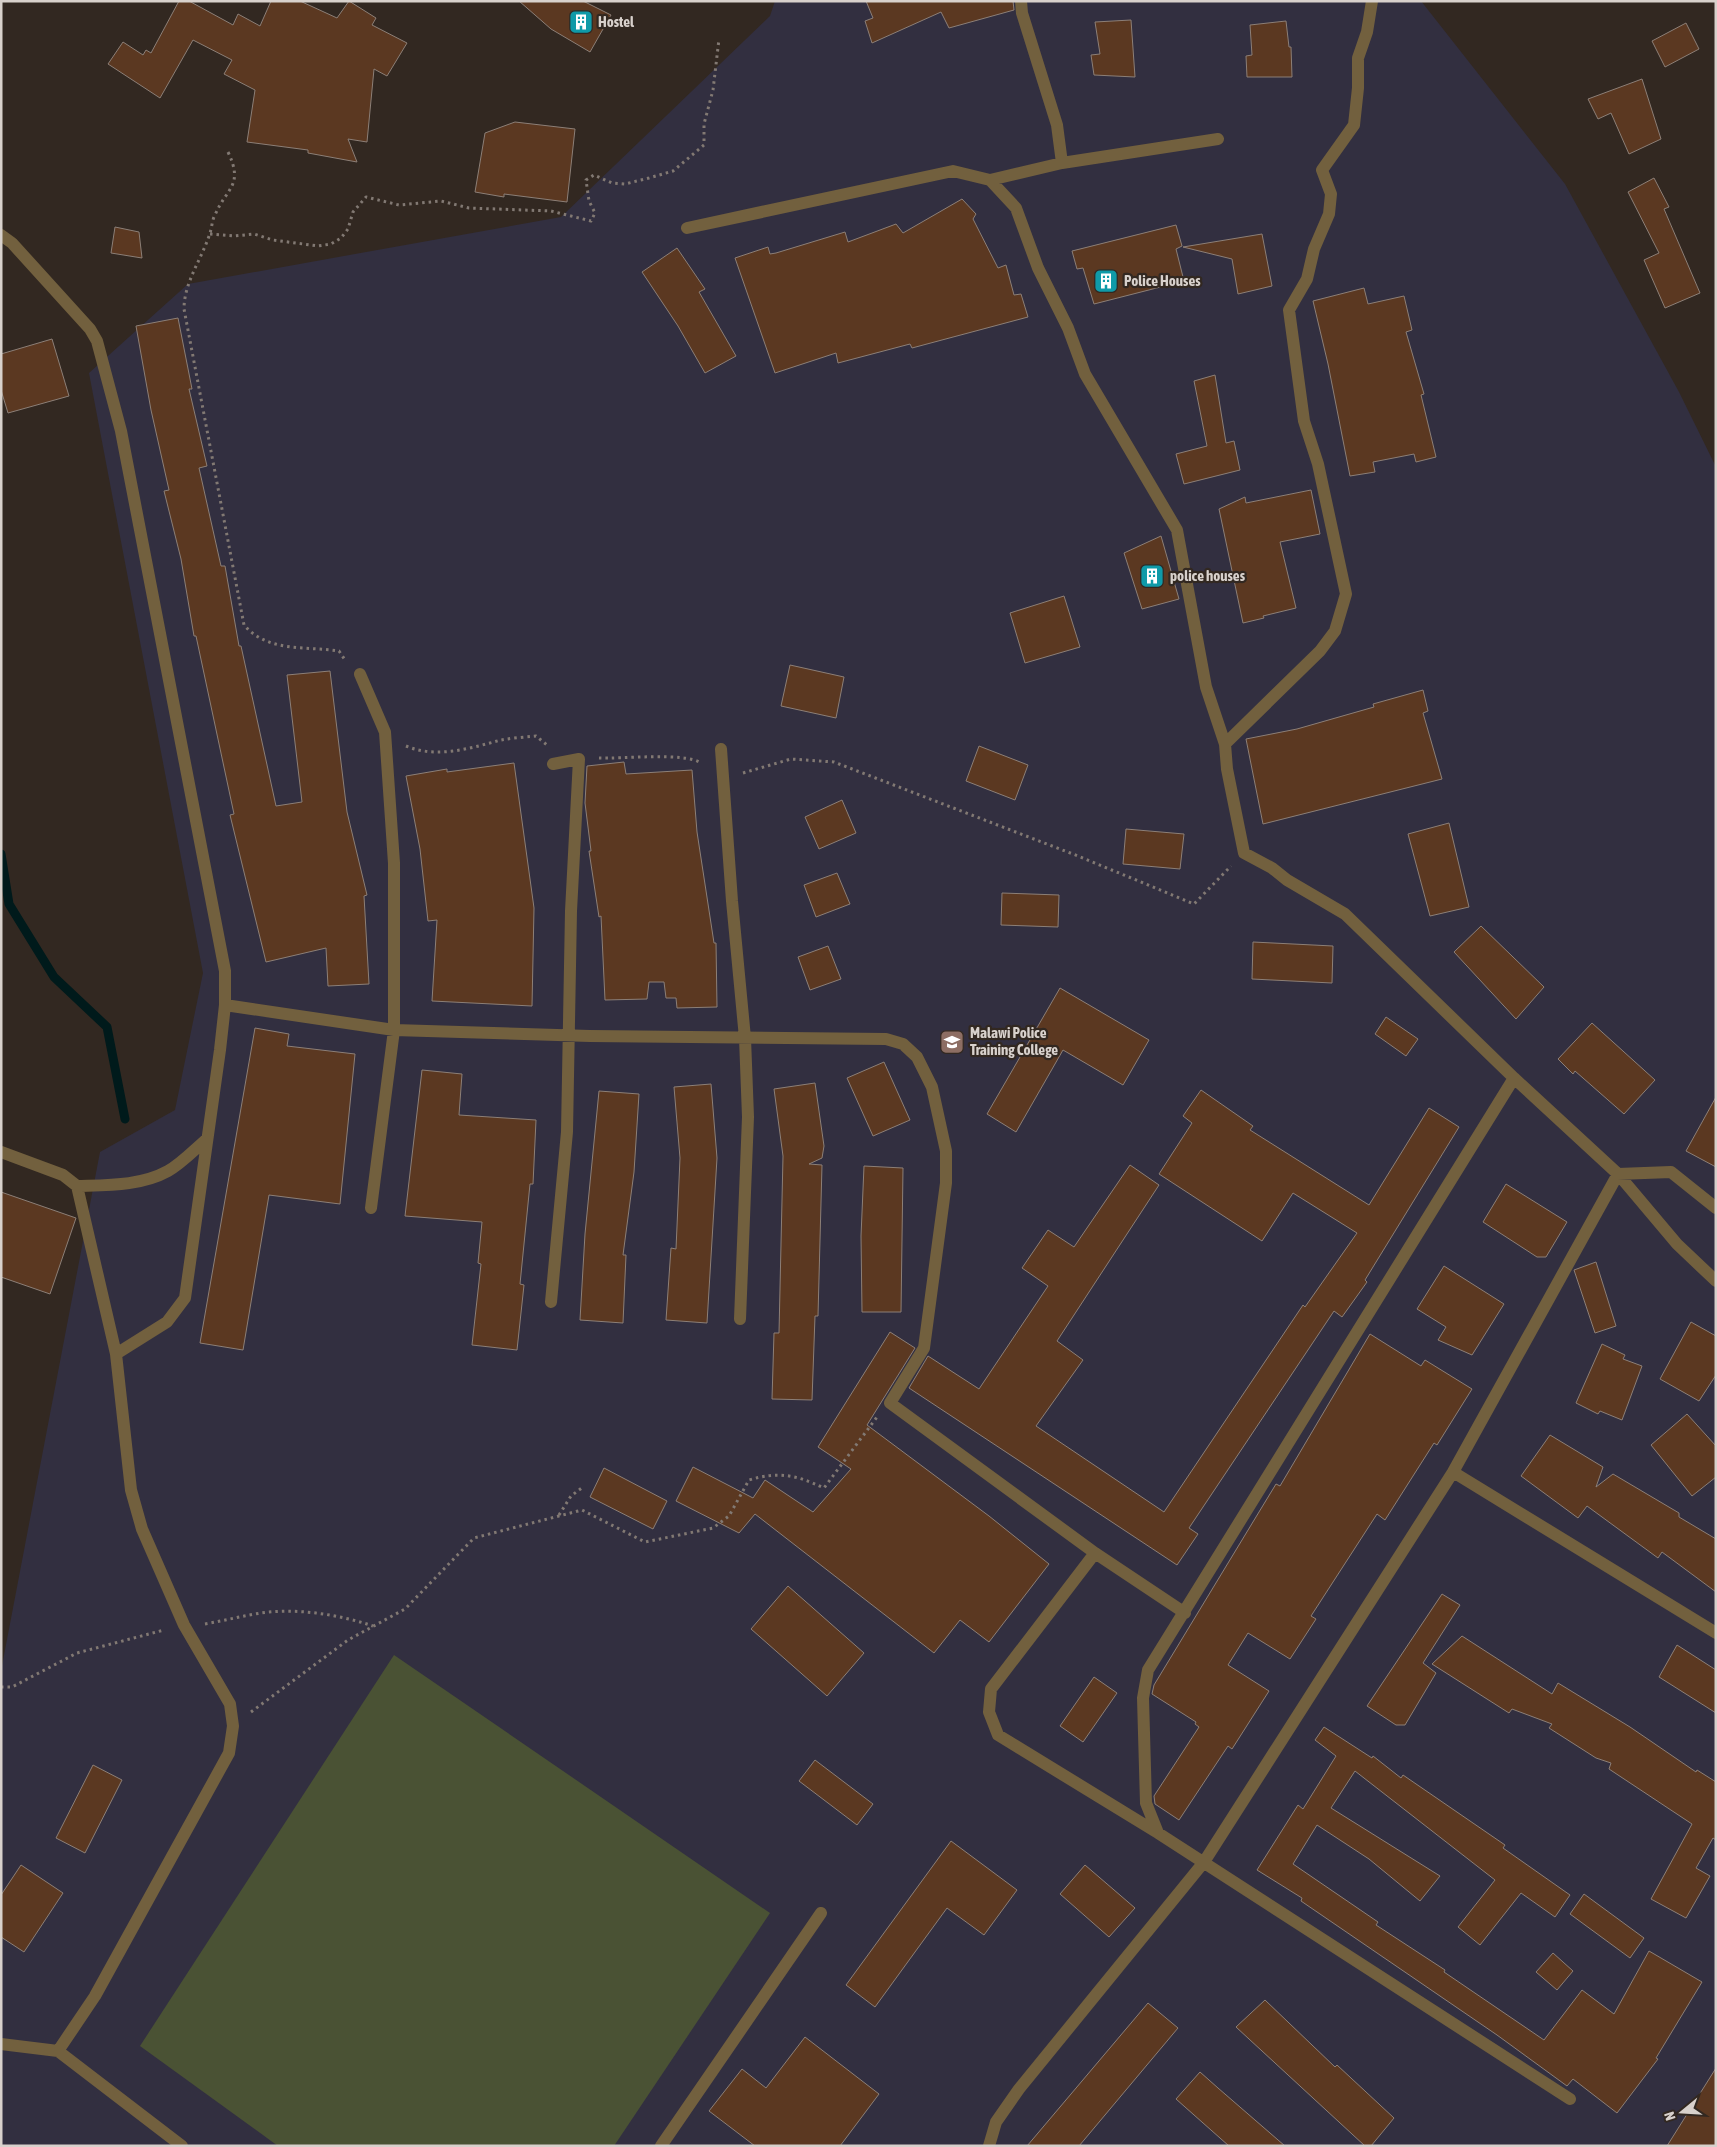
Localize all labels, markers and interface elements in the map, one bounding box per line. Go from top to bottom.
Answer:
building icon: Hostel [568,9,594,35]
place label: Hostel [598,13,635,30]
building icon: Police Houses [1093,268,1119,294]
place label: Police Houses [1124,272,1201,289]
building icon: police houses [1139,563,1165,589]
place label: police houses [1170,567,1246,584]
place label: Malawi Police Training College [970,1024,1058,1058]
school or university icon: Malawi Police Training College [939,1029,965,1055]
north arrow [1657,2087,1707,2137]
text: N [1661,2110,1679,2122]

